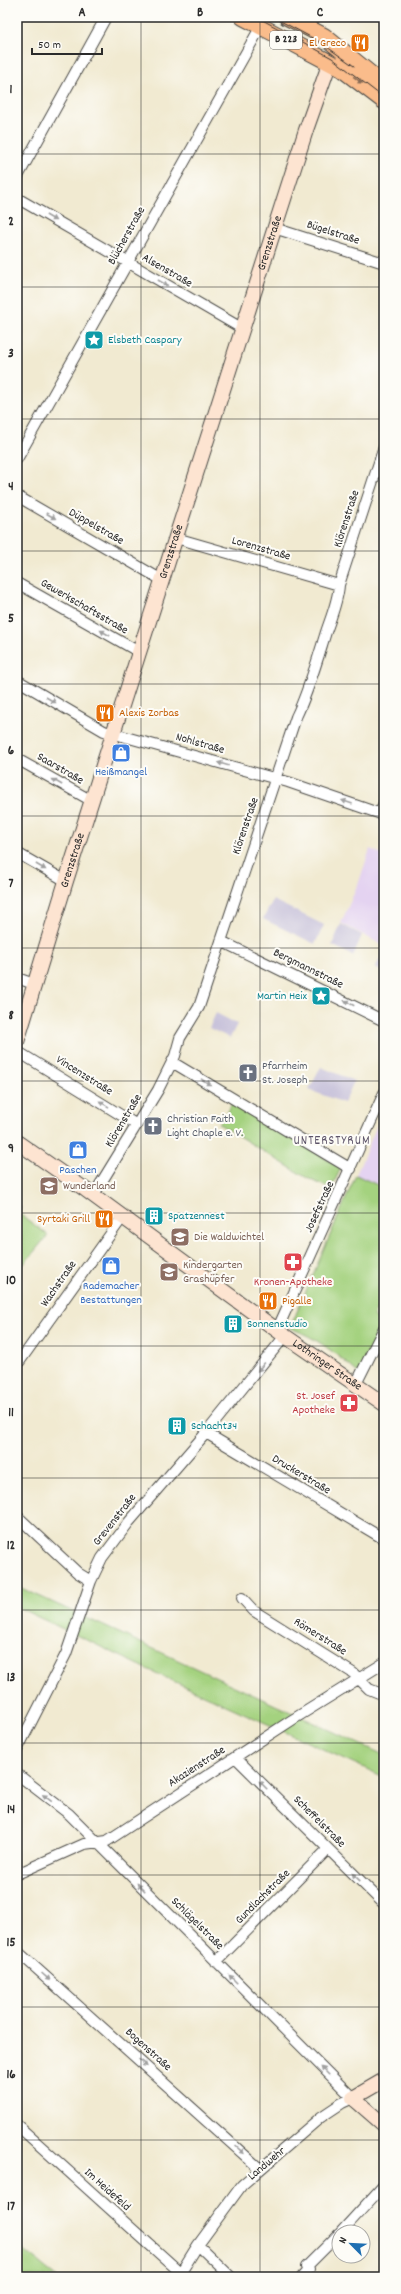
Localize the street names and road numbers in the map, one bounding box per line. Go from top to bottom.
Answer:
road number: B 223 [270,31,302,49]
street label: Blücherstraße [104,204,150,268]
street label: Grenzstraße [253,214,287,273]
street label: Bügelstraße [304,216,362,250]
street label: Alsenstraße [139,250,195,292]
street label: Klörenstraße [330,488,364,550]
street label: Düppelstraße [65,504,127,550]
street label: Grenzstraße [155,522,188,581]
street label: Lorenzstraße [230,532,292,566]
street label: Gewerkschaftsstraße [37,575,131,639]
street label: Nohlstraße [174,729,226,759]
street label: Saarstraße [33,749,87,789]
street label: Klörenstraße [228,795,264,857]
street label: Grenzstraße [56,831,89,890]
street label: Bergmannstraße [270,945,346,993]
street label: Vincenzstraße [52,1052,116,1100]
street label: Klörenstraße [101,1091,147,1151]
street label: Josefstraße [301,1179,339,1235]
street label: Wachstraße [37,1257,81,1311]
street label: Lothringer Straße [289,1335,365,1395]
street label: Druckerstraße [268,1451,334,1499]
street label: Grevenstraße [89,1490,141,1550]
street label: Römerstraße [290,1614,350,1660]
street label: Akazienstraße [165,1742,229,1792]
street label: Scheffelstraße [289,1792,349,1852]
street label: Gundlachstraße [232,1866,294,1928]
street label: Schlägelstraße [167,1894,227,1954]
street label: Bogenstraße [121,2024,175,2076]
street label: Landwehr [244,2143,290,2185]
street label: Im Heidefeld [80,2165,134,2215]

